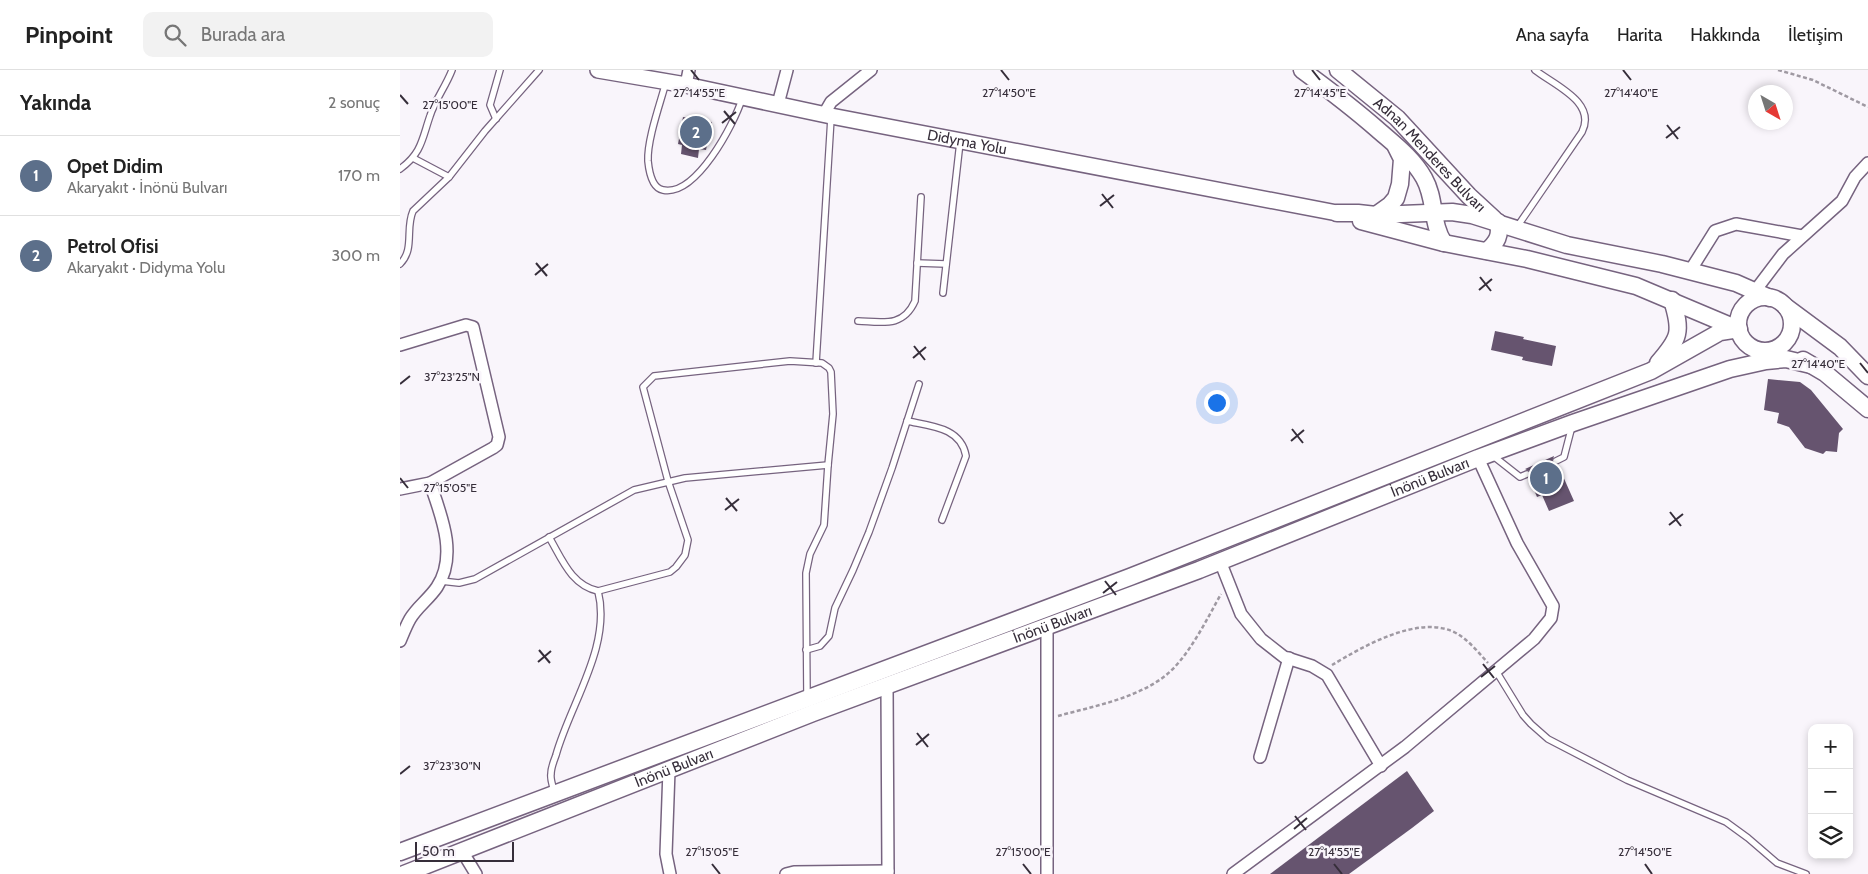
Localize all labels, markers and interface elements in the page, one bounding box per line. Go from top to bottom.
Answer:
search box [143,12,493,57]
text: Pinpoint [25,20,113,49]
icon: search [161,21,189,49]
text: Burada ara [201,23,285,46]
text: Ana sayfa [1516,24,1589,46]
text: Harita [1617,24,1662,46]
text: Hakkında [1690,24,1760,46]
text: İletişim [1788,24,1843,46]
text: 27°14'55"E [673,85,725,100]
text: 27°14'50"E [982,85,1036,100]
text: 27°14'45"E [1294,85,1346,100]
text: 27°14'40"E [1604,85,1658,100]
north arrow [1748,85,1793,130]
text: Yakında [20,90,91,115]
text: 2 sonuç [328,93,380,112]
street label: Adnan Menderes Bulvarı [1370,94,1489,216]
text: 27°15'00"E [422,97,478,112]
pin: 2 [680,113,712,151]
street label: Didyma Yolu [926,126,1008,158]
text: Opet Didim [67,155,163,178]
text: 1 [33,166,39,185]
text: 170 m [338,166,380,185]
text: Akaryakıt · İnönü Bulvarı [67,178,227,197]
text: Petrol Ofisi [67,235,159,258]
text: 2 [32,246,40,265]
text: 300 m [331,246,380,265]
text: Akaryakıt · Didyma Yolu [67,258,225,277]
text: 27°14'40"E [1791,356,1845,371]
text: 37°23'25"N [424,369,480,384]
your location [1204,390,1230,416]
street label: İnönü Bulvarı [1388,454,1472,501]
pin: 1 [1530,459,1562,497]
text: 27°15'05"E [423,480,477,495]
street label: İnönü Bulvarı [1010,601,1094,647]
map controls [1808,724,1853,859]
button: + [1808,724,1853,769]
street label: İnönü Bulvarı [632,744,716,791]
text: 37°23'30"N [423,758,481,773]
button: − [1808,769,1853,814]
button: layers [1808,814,1853,859]
scale bar [415,839,514,862]
text: 50 m [422,842,455,860]
text: 27°15'05"E [685,844,739,859]
text: 27°15'00"E [995,844,1051,859]
text: 27°14'55"E [1308,844,1360,859]
text: 27°14'50"E [1618,844,1672,859]

